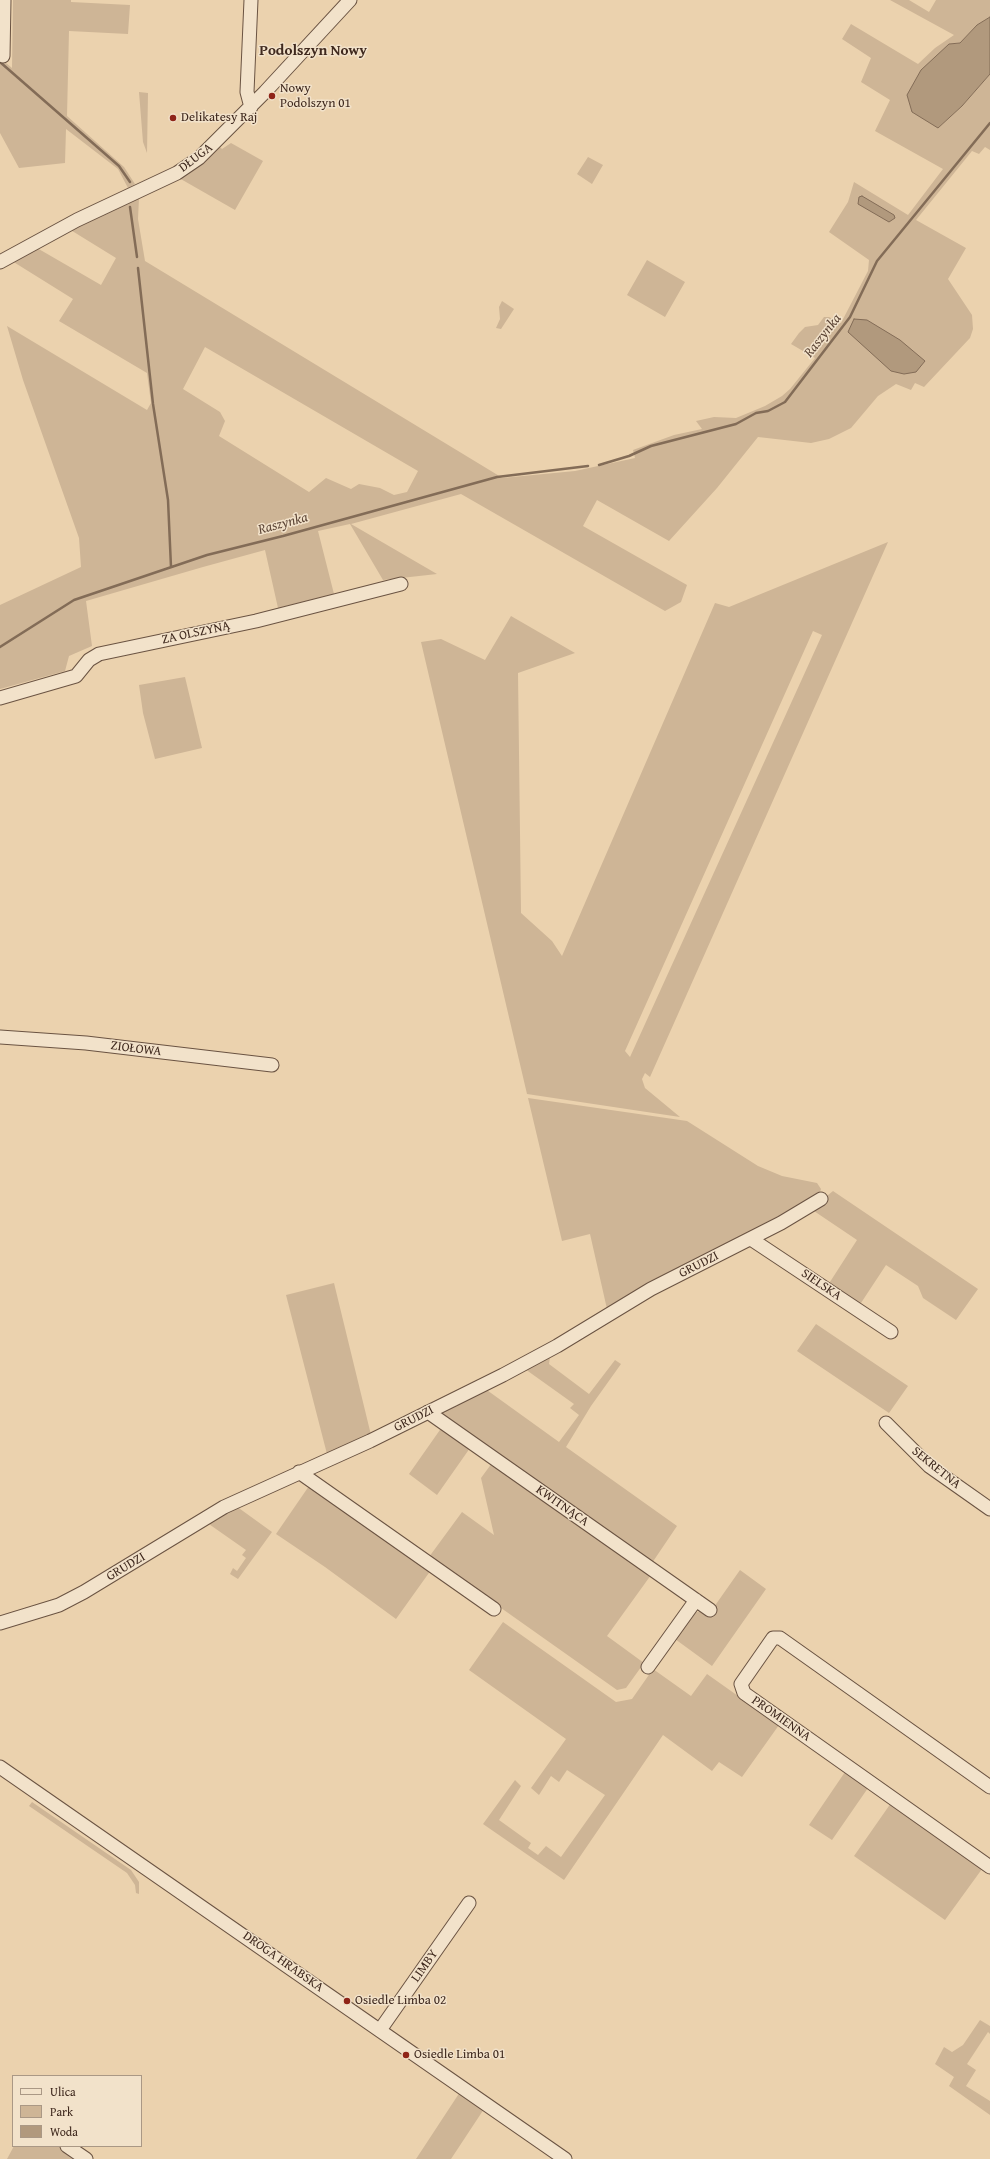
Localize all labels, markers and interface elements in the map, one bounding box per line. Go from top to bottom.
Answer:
district label: Podolszyn Nowy [259,42,367,60]
place label: Nowy Podolszyn 01 [280,81,351,112]
marker: Nowy Podolszyn 01 [267,91,277,101]
place label: Delikatesy Raj [181,110,257,126]
marker: Delikatesy Raj [168,113,178,123]
street label: DŁUGA [176,140,216,176]
water label: Raszynka [801,311,845,361]
water label: Raszynka [256,509,310,539]
street label: ZA OLSZYNĄ [160,618,232,648]
street label: ZIOŁOWA [110,1038,162,1060]
street label: GRUDZI [677,1248,721,1282]
street label: SIELSKA [798,1266,844,1304]
street label: GRUDZI [392,1402,436,1436]
street label: SEKRETNA [908,1444,964,1492]
street label: KWITNĄCA [533,1482,591,1530]
street label: GRUDZI [104,1549,148,1585]
street label: PROMIENNA [748,1693,814,1745]
street label: DROGA HRABSKA [240,1928,326,1996]
street label: LIMBY [408,1947,442,1985]
place label: Osiedle Limba 02 [355,1993,446,2009]
marker: Osiedle Limba 02 [342,1996,352,2006]
place label: Osiedle Limba 01 [414,2047,505,2063]
marker: Osiedle Limba 01 [401,2050,411,2060]
legend [12,2075,142,2147]
text: Ulica [50,2083,76,2100]
text: Park [50,2103,73,2120]
text: Woda [50,2123,78,2140]

